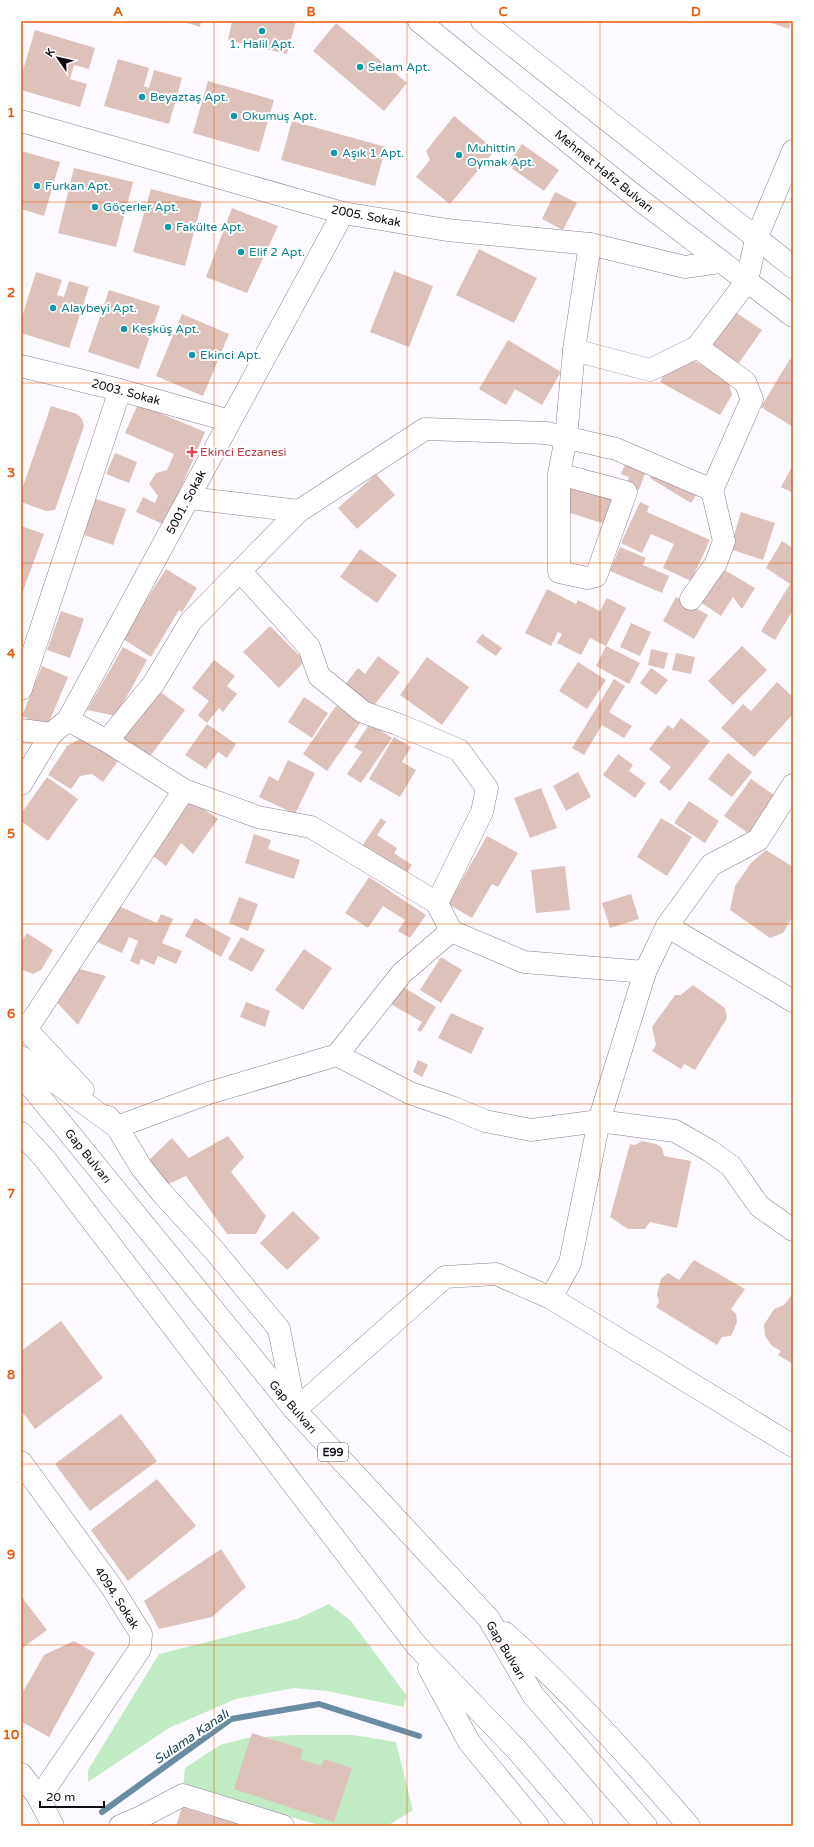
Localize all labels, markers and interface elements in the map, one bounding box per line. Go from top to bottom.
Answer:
text: A [113,4,123,20]
text: B [306,4,316,20]
text: C [498,4,508,20]
text: D [691,4,701,20]
marker: 1. Halil Apt. [257,26,267,36]
place label: 1. Halil Apt. [229,37,295,51]
north arrow [38,38,78,78]
text: K [43,45,58,59]
place label: Selam Apt. [368,60,430,74]
marker: Selam Apt. [355,62,365,72]
place label: Beyaztaş Apt. [150,90,228,104]
marker: Beyaztaş Apt. [137,92,147,102]
text: 1 [7,105,15,121]
place label: Okumuş Apt. [242,109,317,123]
marker: Okumuş Apt. [229,111,239,121]
street label: Mehmet Hafız Bulvarı [552,127,656,215]
place label: Muhittin Oymak Apt. [467,141,535,169]
place label: Aşık 1 Apt. [342,146,404,160]
marker: Aşık 1 Apt. [329,148,339,158]
marker: Muhittin Oymak Apt. [454,150,464,160]
place label: Furkan Apt. [45,179,111,193]
marker: Furkan Apt. [32,181,42,191]
place label: Göçerler Apt. [103,200,179,214]
marker: Göçerler Apt. [90,202,100,212]
street label: 2005. Sokak [330,202,402,230]
place label: Fakülte Apt. [176,220,245,234]
marker: Fakülte Apt. [163,222,173,232]
place label: Elif 2 Apt. [249,245,305,259]
marker: Elif 2 Apt. [236,247,246,257]
text: 2 [7,285,15,301]
place label: Alaybeyi Apt. [61,301,137,315]
marker: Alaybeyi Apt. [48,303,58,313]
place label: Keşküş Apt. [132,322,199,336]
marker: Keşküş Apt. [119,324,129,334]
place label: Ekinci Apt. [200,348,261,362]
marker: Ekinci Apt. [187,350,197,360]
street label: 2003. Sokak [90,376,162,408]
place label: Ekinci Eczanesi [200,445,286,459]
marker: Ekinci Eczanesi [187,447,197,457]
text: 3 [7,465,15,481]
street label: 5001. Sokak [163,467,209,537]
text: 4 [7,646,16,662]
text: 5 [7,826,15,842]
text: 6 [7,1006,15,1022]
street label: Gap Bulvarı [62,1126,114,1186]
text: 7 [7,1186,15,1202]
text: 8 [7,1367,15,1383]
street label: Gap Bulvarı [266,1378,320,1436]
road number: E99 [318,1443,348,1461]
text: 9 [7,1547,15,1563]
street label: 4094. Sokak [92,1565,142,1632]
street label: Gap Bulvarı [483,1618,529,1682]
water label: Sulama Kanalı [151,1706,233,1768]
text: 10 [3,1727,19,1743]
scale bar [40,1783,104,1809]
text: 20 m [46,1790,75,1804]

